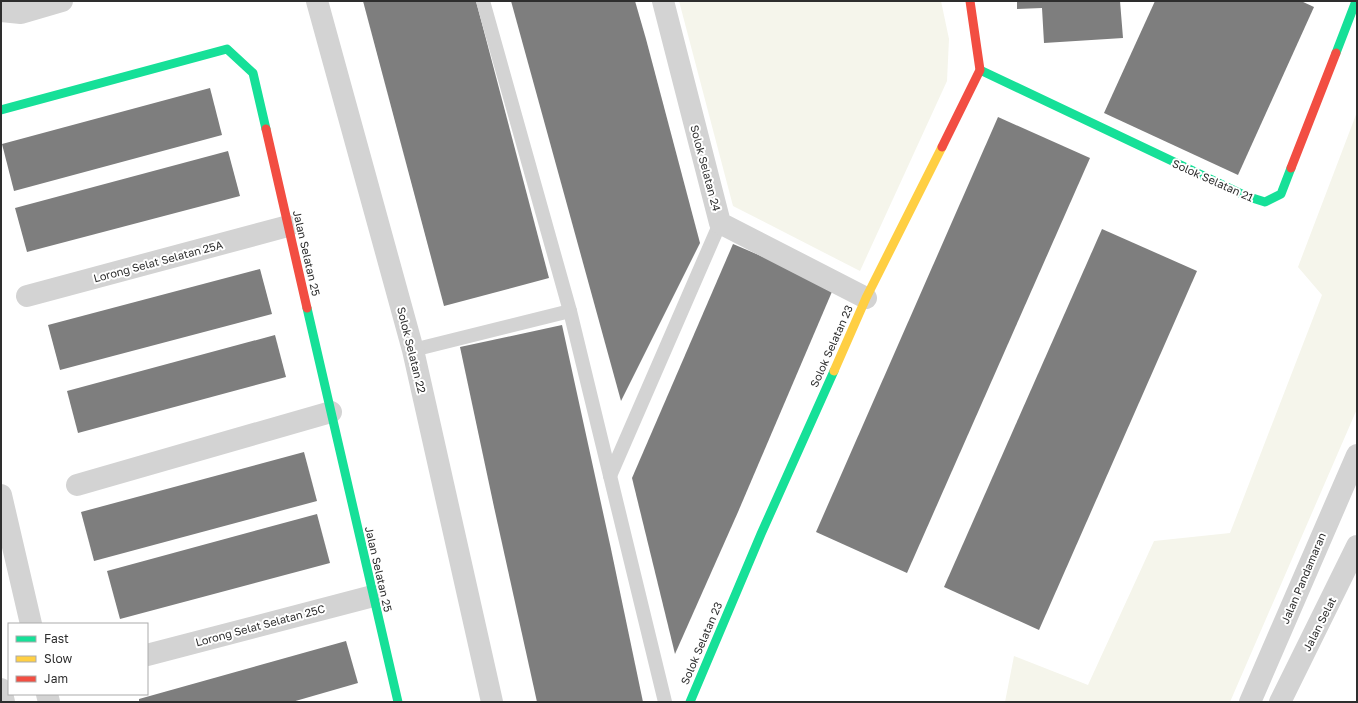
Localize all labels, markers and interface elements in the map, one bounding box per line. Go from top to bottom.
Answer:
street label: Solok Selatan 24 [688,123,724,213]
street label: Solok Selatan 21 [1170,156,1256,204]
street label: Jalan Selatan 25 [291,209,323,297]
street label: Lorong Selat Selatan 25A [92,237,225,285]
street label: Solok Selatan 23 [807,303,855,389]
street label: Solok Selatan 22 [395,305,429,395]
street label: Jalan Selatan 25 [363,525,395,613]
street label: Jalan Pandamaran [1278,530,1328,626]
street label: Jalan Selat [1300,595,1338,653]
street label: Solok Selatan 23 [678,600,724,686]
street label: Lorong Selat Selatan 25C [194,601,326,649]
legend [8,623,148,695]
text: Fast [44,631,69,646]
text: Slow [44,651,72,666]
text: Jam [44,671,68,686]

